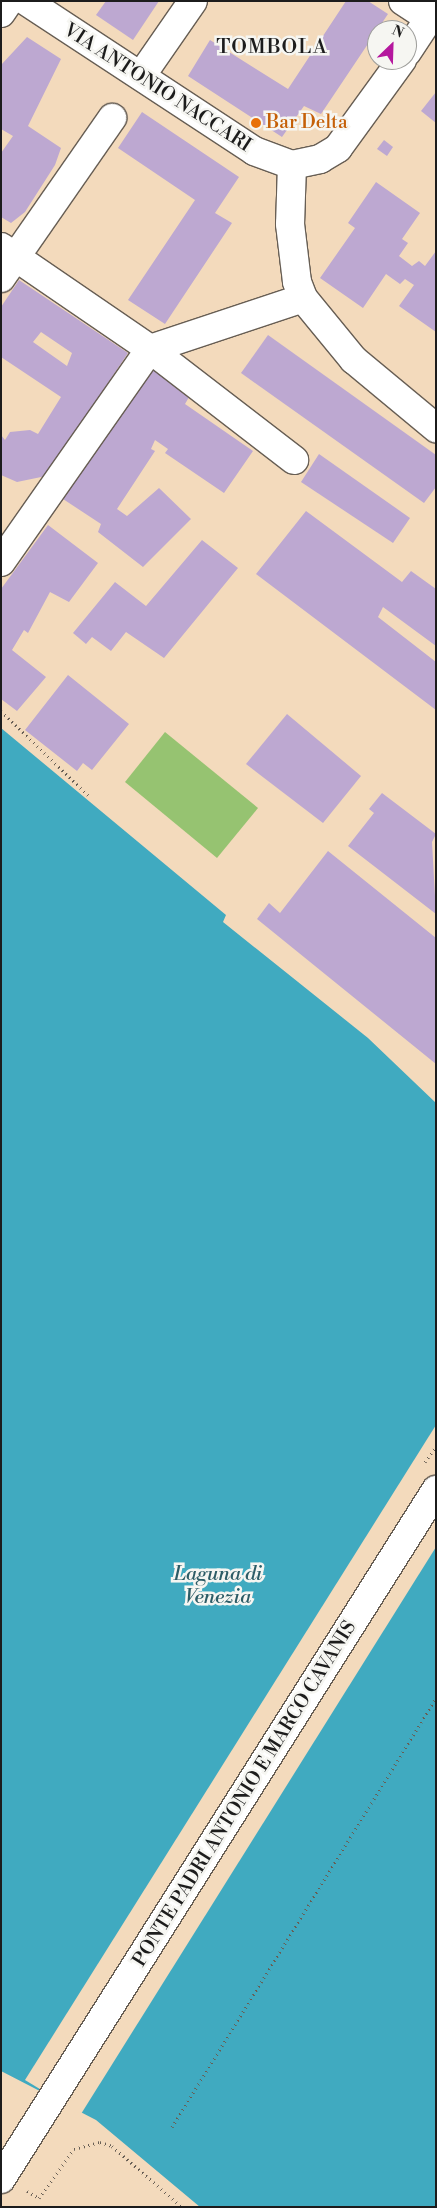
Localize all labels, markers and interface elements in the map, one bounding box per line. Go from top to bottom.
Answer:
street label: VIA ANTONIO NACCARI [59,19,255,157]
north arrow [367,20,417,70]
text: N [389,22,406,43]
district label: TOMBOLA [215,35,329,59]
place label: Bar Delta [266,112,348,134]
marker: Bar Delta [250,117,262,129]
water label: Laguna di Venezia [174,1563,262,1610]
street label: PONTE PADRI ANTONIO E MARCO CAVANIS [128,1617,362,1971]

